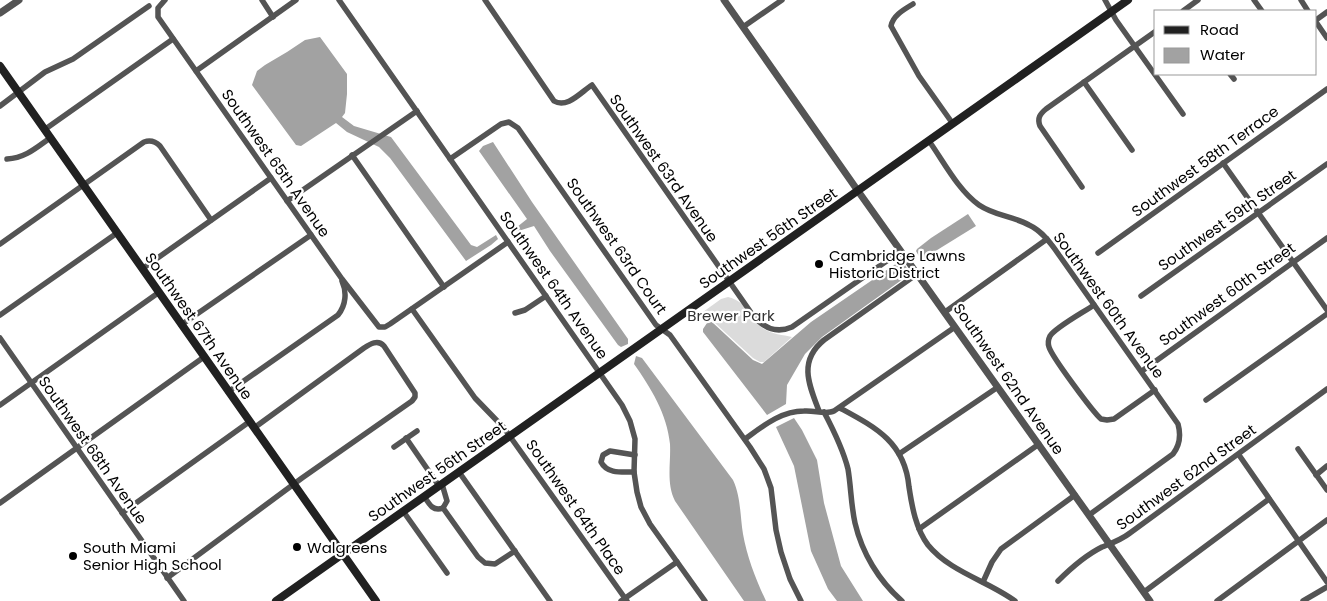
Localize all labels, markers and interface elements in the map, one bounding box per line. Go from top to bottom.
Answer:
legend [1154,10,1317,75]
text: Road [1200,19,1239,40]
text: Water [1200,44,1246,65]
street label: Southwest 65th Avenue [217,85,335,241]
street label: Southwest 63rd Avenue [605,90,723,246]
street label: Southwest 58th Terrace [1127,100,1283,222]
street label: Southwest 59th Street [1154,164,1300,276]
street label: Southwest 63rd Court [562,174,672,318]
street label: Southwest 56th Street [695,182,841,294]
street label: Southwest 64th Avenue [495,207,613,363]
street label: Southwest 60th Avenue [1049,228,1169,382]
street label: Southwest 60th Street [1155,237,1299,351]
place label: Cambridge Lawns Historic District [829,245,966,283]
street label: Southwest 67th Avenue [140,248,258,404]
marker: Cambridge Lawns Historic District [813,258,825,270]
street label: Southwest 62nd Avenue [949,299,1069,459]
park label: Brewer Park [687,305,775,326]
street label: Southwest 68th Avenue [34,372,152,528]
street label: Southwest 56th Street [364,415,510,527]
street label: Southwest 62nd Street [1112,419,1260,535]
street label: Southwest 64th Place [521,435,631,579]
place label: South Miami Senior High School [83,537,222,575]
place label: Walgreens [307,537,387,558]
marker: Walgreens [291,541,303,553]
marker: South Miami Senior High School [67,550,79,562]

